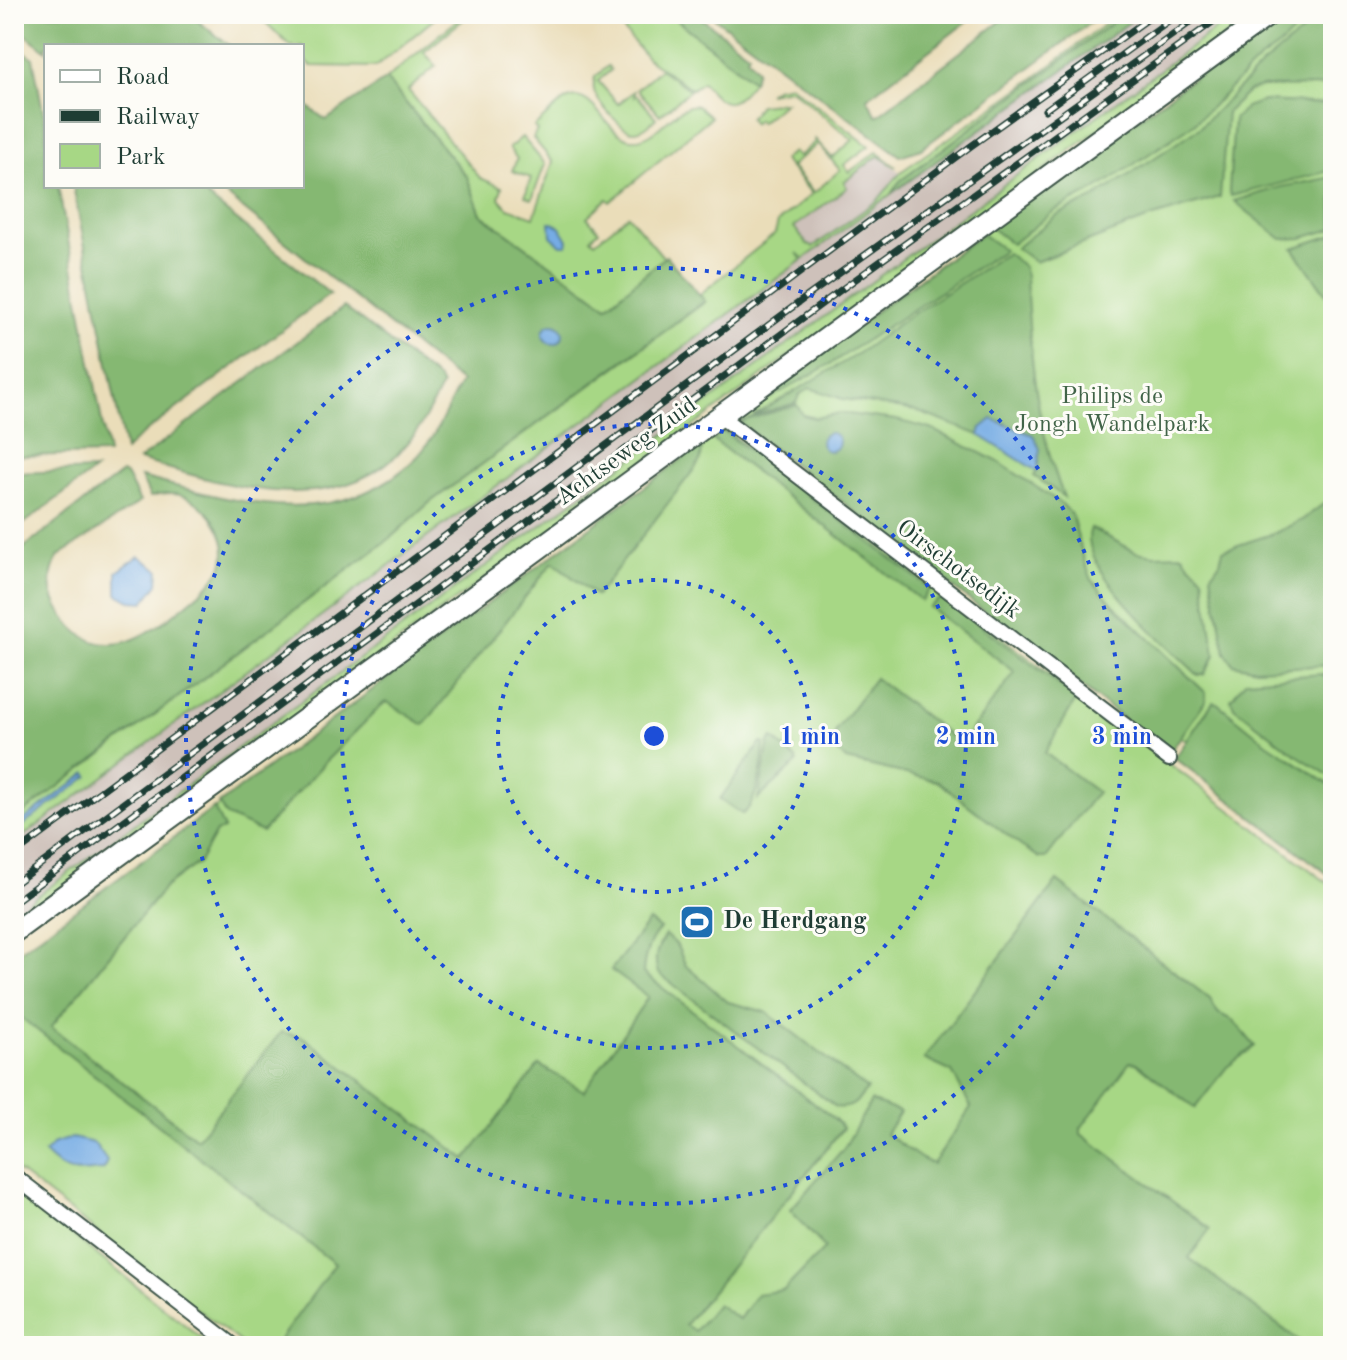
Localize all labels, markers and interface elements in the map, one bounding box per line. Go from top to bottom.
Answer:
legend [44,44,304,188]
text: Road [116,66,169,90]
text: Railway [116,106,200,130]
text: Park [116,146,165,170]
park label: Philips de Jongh Wandelpark [1014,385,1210,437]
street label: Achtseweg Zuid [552,393,702,511]
street label: Oirschotsedijk [892,516,1024,624]
centre of rings [640,722,668,750]
text: 1 min [780,726,840,750]
text: 2 min [936,726,996,750]
text: 3 min [1092,726,1152,750]
sports icon: De Herdgang [678,903,716,941]
place label: De Herdgang [723,910,867,934]

